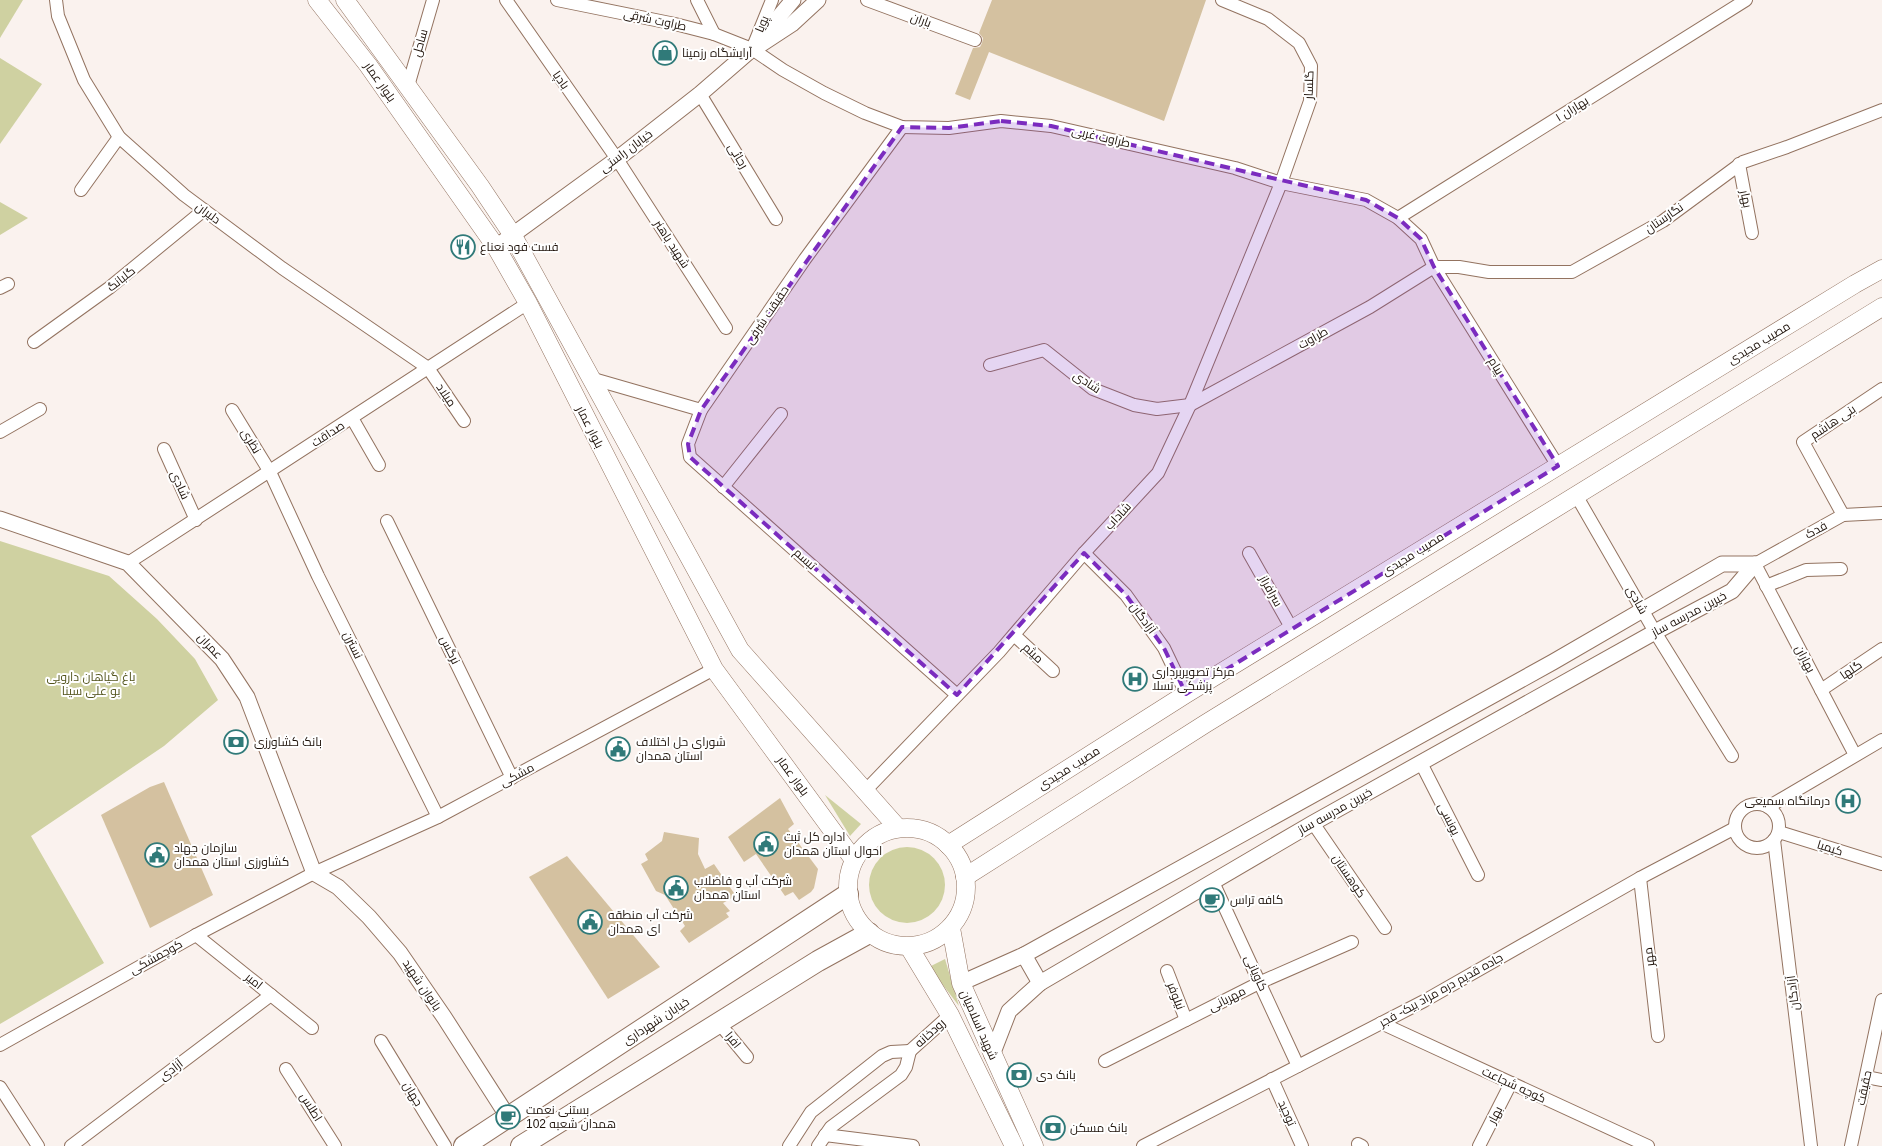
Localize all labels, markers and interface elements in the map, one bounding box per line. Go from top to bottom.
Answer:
street label: طراوت شرقی [622,7,688,34]
street label: باران [909,10,933,30]
street label: پویا [752,13,774,35]
street label: ساحل [409,27,431,59]
shop icon: آرایشگاه رزمینا [652,40,678,66]
place label: آرایشگاه رزمینا [682,46,753,60]
street label: بلوار عمار [361,59,399,105]
street label: بادپا [548,68,572,93]
street label: گلسار [1301,70,1316,101]
street label: بهاران ۱ [1553,94,1591,124]
street label: طراوت غربی [1070,123,1132,151]
street label: خیابان راستی [597,127,655,175]
street label: رجائی [725,141,751,171]
street label: بهار [1737,188,1755,209]
street label: دلیران [193,199,223,227]
street label: نگارستان [1642,200,1686,236]
street label: شهید باهنر [651,216,693,271]
restaurant icon: فست فود نعناع [450,234,476,260]
place label: فست فود نعناع [480,240,559,255]
street label: گلبانگ [104,264,138,294]
street label: حقیقت شرفی [742,283,792,347]
street label: مصیب مجیدی [1725,319,1793,367]
street label: طراوت [1296,324,1330,352]
street label: پیام [1484,355,1507,379]
street label: شادی [1071,368,1103,396]
street label: میلاد [433,381,459,409]
street label: بنی هاشم [1808,402,1859,443]
street label: بلوار عمار [573,403,607,450]
street label: صداقت [309,418,347,450]
street label: نظری [238,426,264,456]
street label: شادی [168,468,193,502]
street label: شاداب [1102,499,1134,532]
street label: فدک [1802,518,1830,542]
street label: مصیب مجیدی [1380,529,1446,579]
street label: تبسم [790,545,820,574]
street label: سرافراز [1256,572,1285,609]
street label: شادی [1623,584,1651,617]
street label: خیرین مدرسه ساز [1648,588,1729,640]
street label: آزادگان [1127,600,1159,637]
street label: نسترن [340,629,366,661]
street label: عمران [195,630,225,662]
street label: نرگس [437,634,463,666]
street label: میثم [1019,640,1046,667]
street label: بهاران [1792,643,1818,675]
street label: گلها [1837,658,1865,682]
place label: مرکز تصویربرداری پزشکی تسلا [1152,665,1235,695]
hospital icon: مرکز تصویربرداری پزشکی تسلا [1122,666,1148,692]
park label: باغ گیاهان دارویی بو علی سینا [47,670,135,698]
bank icon: بانک کشاورزی [223,729,249,755]
place label: بانک کشاورزی [254,735,322,749]
place label: شوراى حل اختلاف استان همدان [636,735,726,763]
public building icon: شوراى حل اختلاف استان همدان [605,736,631,762]
street label: مصیب مجیدی [1036,743,1102,793]
street label: بلوار عمار [773,753,812,799]
street label: مشکی [498,760,536,790]
street label: خیرین مدرسه ساز [1295,785,1375,838]
hospital icon: درمانگاه سمیعی [1835,788,1861,814]
place label: درمانگاه سمیعی [1744,794,1830,808]
street label: یونسی [1435,801,1463,838]
place label: اداره کل ثبت احوال استان همدان [784,830,882,858]
public building icon: اداره کل ثبت احوال استان همدان [753,831,779,857]
street label: کیمیا [1815,837,1845,859]
place label: سازمان جهاد کشاورزی استان همدان [174,841,289,869]
public building icon: سازمان جهاد کشاورزی استان همدان [144,842,170,868]
street label: کوهستان [1329,852,1369,900]
place label: شرکت آب و فاضلاب استان همدان [694,874,792,902]
public building icon: شرکت آب و فاضلاب استان همدان [663,875,689,901]
cafe icon: کافه تراس [1199,887,1225,913]
place label: کافه تراس [1230,893,1283,907]
place label: شرکت آب منطقه ای همدان [608,908,693,936]
public building icon: شرکت آب منطقه ای همدان [577,909,603,935]
street label: کوچمشکی [127,937,186,979]
street label: مهر [1641,947,1657,968]
street label: جاده قدیم دره مراد بیک- فجر [1376,950,1506,1031]
street label: کاویانی [1242,953,1270,993]
street label: بانوان شهید [400,957,444,1013]
street label: امیر [242,969,265,992]
street label: آزادگان [1784,974,1802,1011]
street label: نیلوفر [1164,979,1188,1012]
street label: مهربانی [1206,984,1248,1014]
street label: شهید اسلامیان [957,988,1001,1062]
street label: خیابان شهرداری [620,994,692,1048]
street label: رودخانه [912,1016,948,1050]
street label: افرا [722,1029,744,1051]
street label: آزادی [156,1056,186,1083]
bank icon: بانک دی [1006,1062,1032,1088]
street label: کوچه شجاعت [1479,1064,1548,1108]
place label: بانک دی [1036,1068,1076,1082]
street label: حقیقت [1853,1069,1875,1107]
street label: جهان [400,1079,426,1109]
street label: اطلس [297,1090,325,1124]
street label: توحید [1275,1098,1299,1129]
place label: بستنی نعمت همدان شعبه 102 [526,1103,616,1131]
cafe icon: بستنی نعمت همدان شعبه 102 [495,1104,521,1130]
street label: بهار [1484,1104,1505,1127]
bank icon: بانک مسکن [1040,1115,1066,1141]
place label: بانک مسکن [1070,1121,1127,1135]

